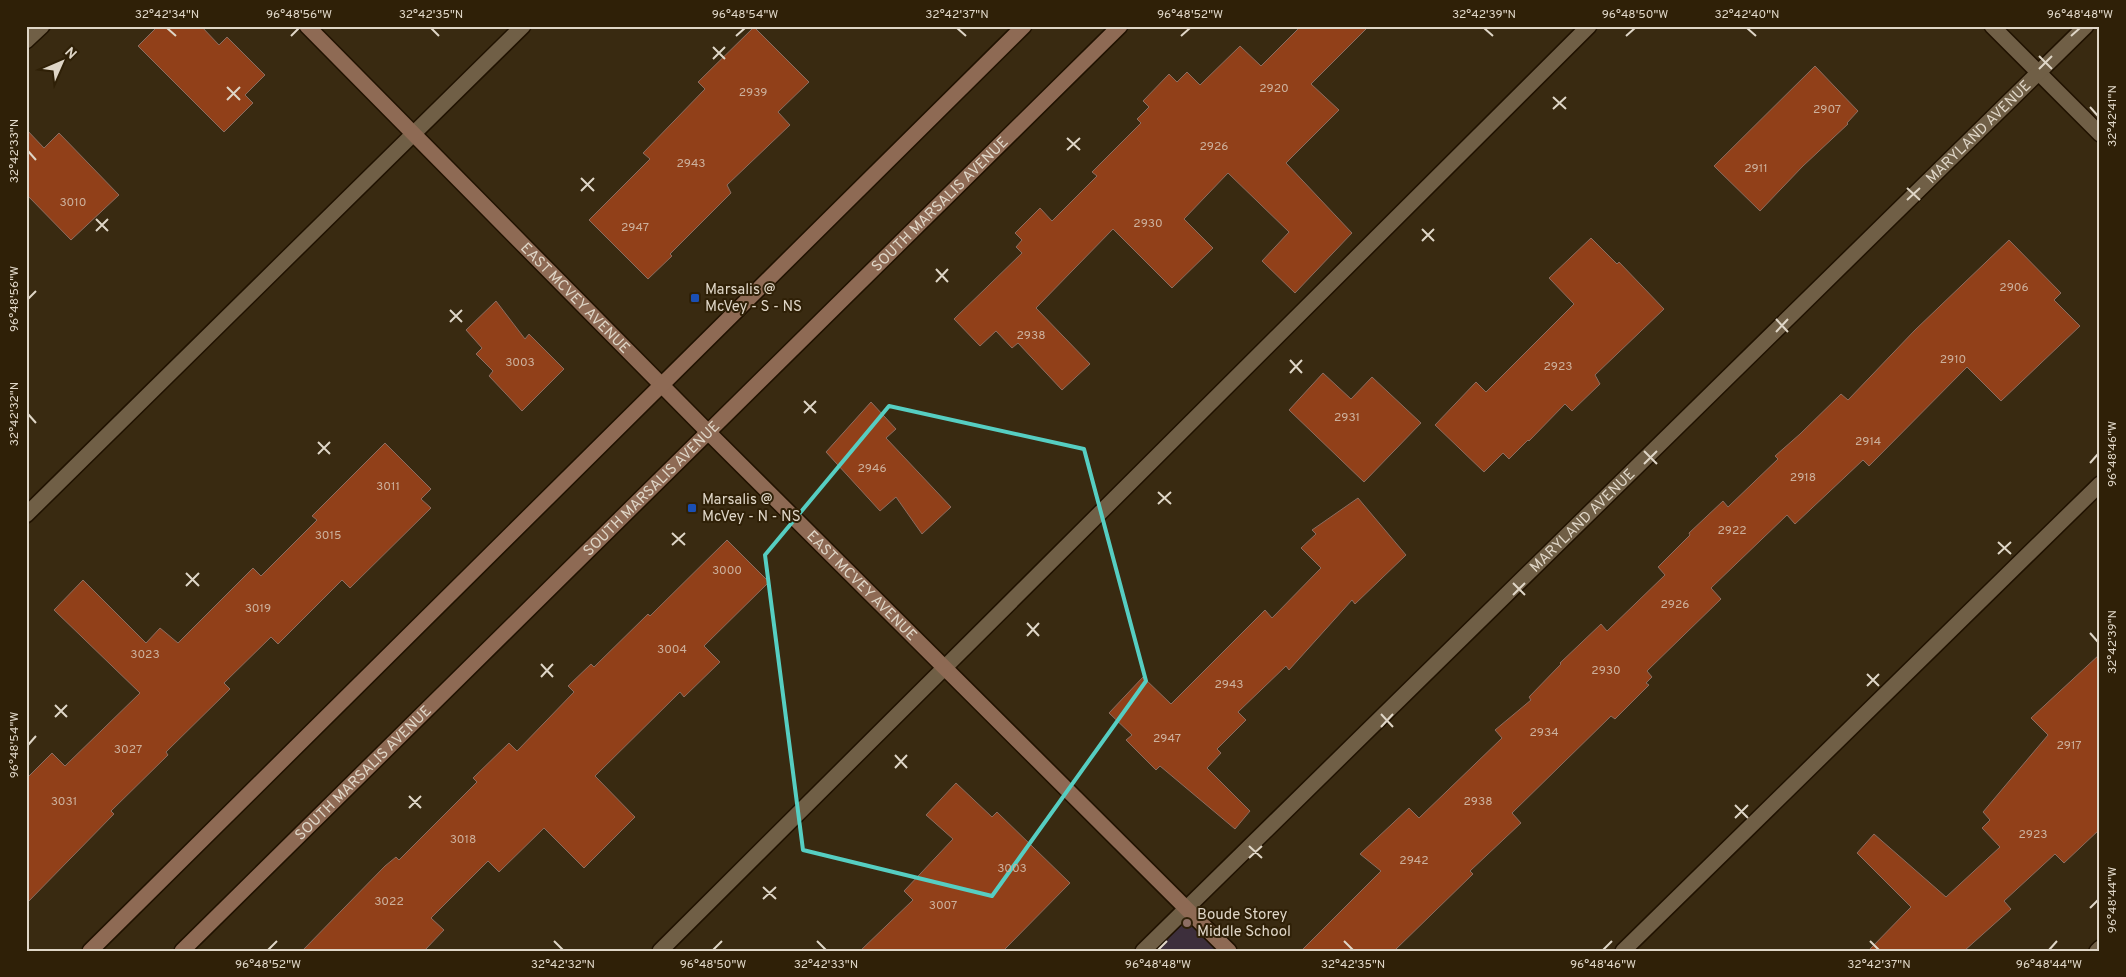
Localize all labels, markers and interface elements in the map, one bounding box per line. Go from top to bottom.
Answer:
text: 32°42'34"N [135,7,199,23]
text: 96°48'56"W [266,7,332,23]
text: 32°42'35"N [399,7,463,23]
text: 96°48'54"W [712,7,778,23]
text: 32°42'37"N [925,7,989,23]
text: 96°48'52"W [1157,7,1223,23]
text: 32°42'39"N [1452,7,1516,23]
text: 96°48'50"W [1602,7,1668,23]
text: 32°42'40"N [1714,7,1780,23]
text: 96°48'48"W [2047,7,2113,23]
north arrow [38,38,88,88]
text: N [61,44,80,63]
street label: MARYLAND AVENUE [1923,77,2036,189]
house number: 2920 [1259,81,1289,97]
house number: 2939 [739,85,767,101]
text: 32°42'41"N [2105,85,2121,147]
house number: 2907 [1813,102,1841,118]
text: 32°42'33"N [7,119,23,183]
street label: SOUTH MARSALIS AVENUE [868,133,1013,277]
house number: 2926 [1199,139,1229,155]
house number: 2943 [676,156,706,172]
house number: 2911 [1744,161,1768,177]
house number: 3010 [60,195,87,211]
house number: 2930 [1133,216,1163,232]
house number: 2947 [621,220,649,236]
street label: EAST MCVEY AVENUE [515,239,633,358]
text: 96°48'56"W [7,266,23,332]
house number: 2906 [1999,280,2029,296]
place label: Marsalis @ McVey - S - NS [705,281,802,317]
marker: Marsalis @ McVey - S - NS [689,292,701,304]
house number: 2938 [1016,328,1046,344]
house number: 2910 [1940,352,1966,368]
house number: 3003 [505,355,535,371]
house number: 2923 [1543,359,1573,375]
text: 32°42'32"N [7,382,23,446]
house number: 2931 [1334,410,1360,426]
street label: SOUTH MARSALIS AVENUE [580,418,725,561]
text: 96°48'46"W [2105,421,2121,487]
house number: 2914 [1855,434,1881,450]
house number: 2946 [857,461,887,477]
street label: MARYLAND AVENUE [1526,466,1640,577]
house number: 2918 [1790,470,1816,486]
house number: 3011 [376,479,400,495]
place label: Marsalis @ McVey - N - NS [702,491,801,527]
marker: Marsalis @ McVey - N - NS [686,502,698,514]
house number: 2922 [1717,523,1747,539]
street label: EAST MCVEY AVENUE [802,527,920,646]
house number: 3015 [315,528,341,544]
house number: 3000 [712,563,742,579]
house number: 2926 [1660,597,1690,613]
house number: 3019 [245,601,271,617]
text: 32°42'39"N [2105,610,2121,674]
house number: 3004 [657,642,687,658]
house number: 3023 [130,647,160,663]
house number: 2930 [1591,663,1621,679]
house number: 2943 [1214,677,1244,693]
street label: SOUTH MARSALIS AVENUE [292,702,436,845]
text: 96°48'54"W [7,712,23,778]
house number: 2934 [1529,725,1559,741]
house number: 2947 [1153,731,1181,747]
house number: 2917 [2056,738,2082,754]
house number: 3027 [114,742,142,758]
house number: 3031 [51,794,77,810]
house number: 2938 [1463,794,1493,810]
house number: 2923 [2018,827,2048,843]
house number: 3018 [450,832,476,848]
house number: 2942 [1399,853,1429,869]
house number: 3003 [997,861,1027,877]
text: 96°48'44"W [2105,867,2121,933]
house number: 3022 [374,894,404,910]
house number: 3007 [929,898,957,914]
place label: Boude Storey Middle School [1197,906,1291,942]
marker: Boude Storey Middle School [1181,917,1193,929]
text: 96°48'52"W [235,957,301,973]
text: 32°42'32"N [531,957,595,973]
text: 96°48'50"W [680,957,746,973]
text: 32°42'33"N [794,957,858,973]
text: 96°48'48"W [1125,957,1191,973]
text: 32°42'35"N [1321,957,1385,973]
text: 96°48'46"W [1570,957,1636,973]
text: 32°42'37"N [1847,957,1911,973]
text: 96°48'44"W [2016,957,2082,973]

